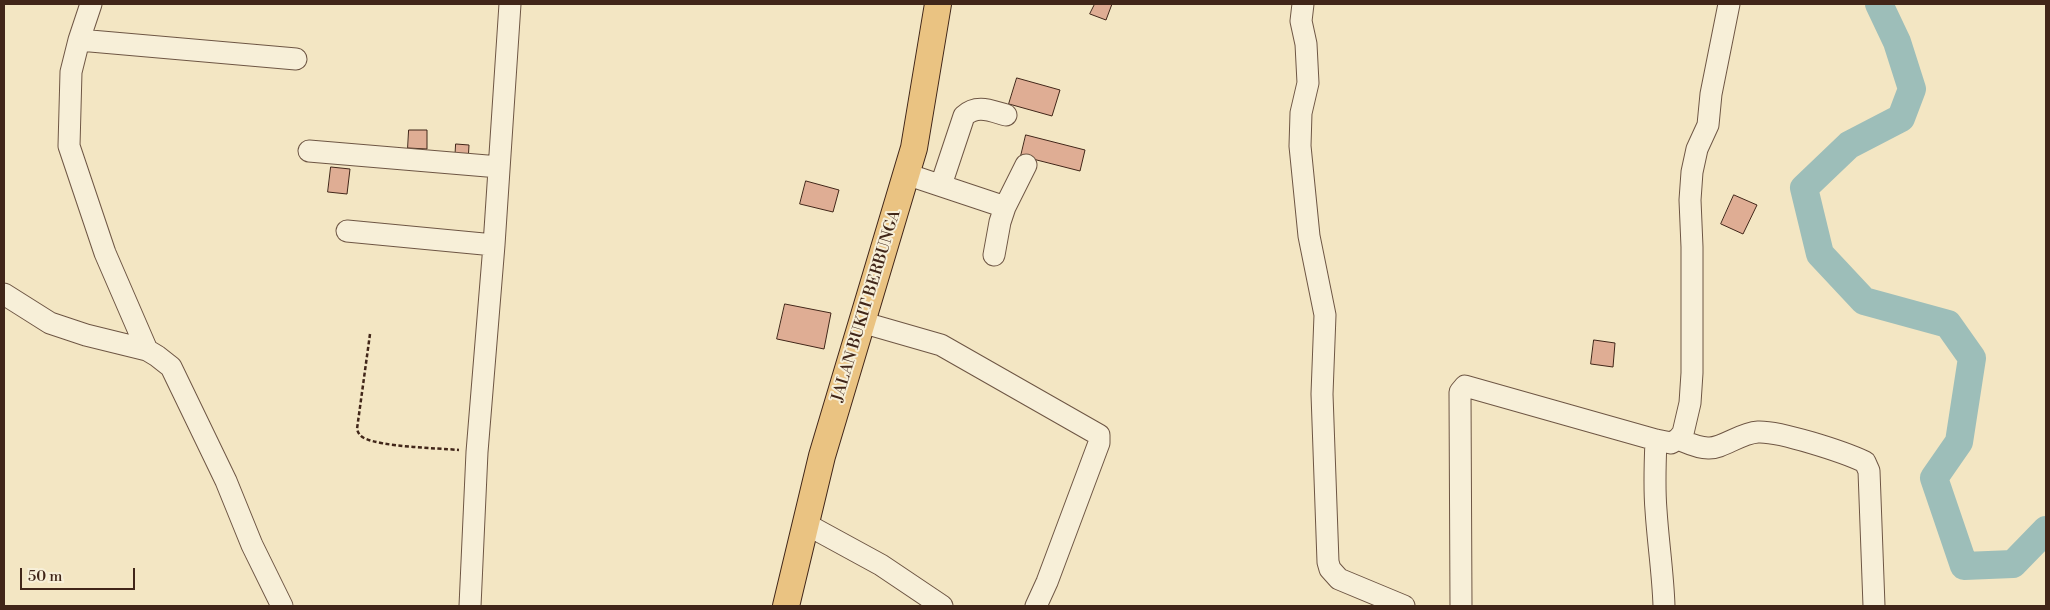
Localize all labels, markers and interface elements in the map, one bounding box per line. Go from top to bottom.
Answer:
street label: JALAN BUKIT BERBUNGA [829,208,905,404]
scale bar [22,558,138,590]
text: 50 m [28,567,62,586]

